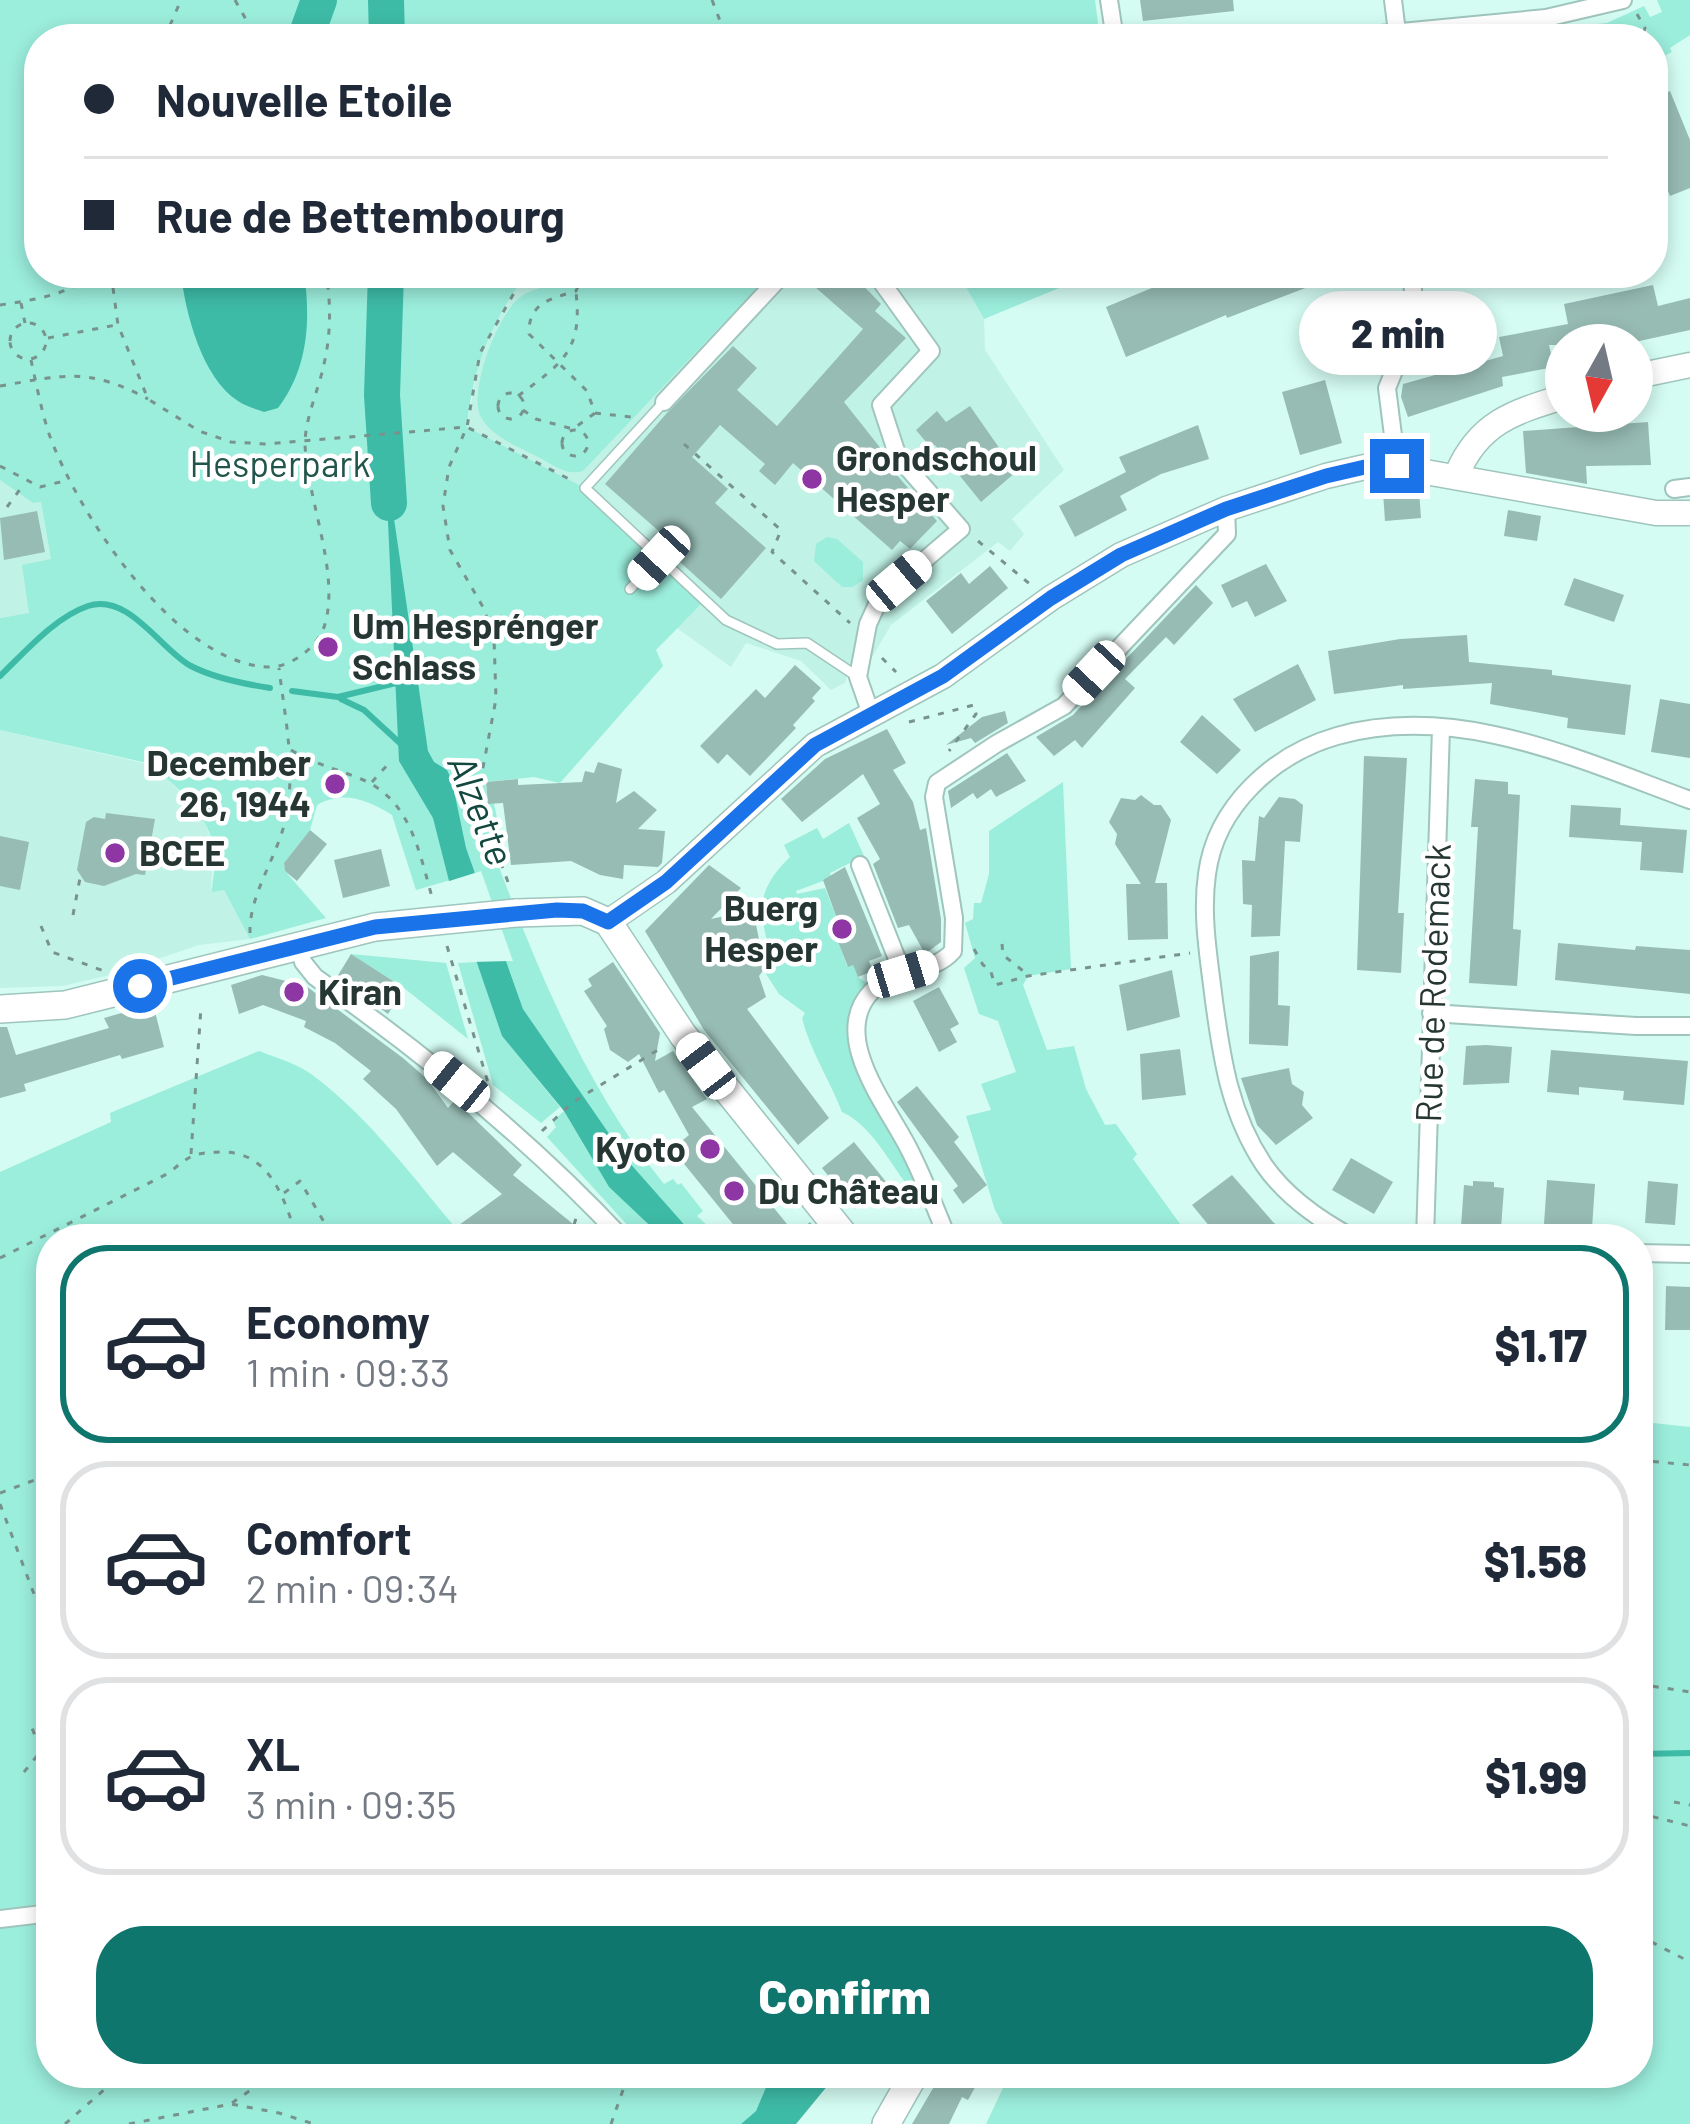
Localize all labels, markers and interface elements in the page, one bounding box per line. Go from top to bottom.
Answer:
text: Nouvelle Etoile [156,72,453,126]
text: Rue de Bettembourg [156,188,565,242]
callout: 2 min [1298,292,1496,376]
text: 2 min [1351,309,1445,356]
north arrow [1545,324,1653,432]
map controls [1545,324,1653,432]
place label: Grondschoul Hesper [836,435,1037,519]
route end [1370,439,1424,493]
park label: Hesperpark [189,441,371,484]
marker: Grondschoul Hesper [799,466,825,492]
car [621,519,697,597]
car [860,544,938,618]
place label: Um Hesprénger Schlass [352,603,599,687]
marker: Um Hesprénger Schlass [315,634,341,660]
car [1056,634,1132,712]
place label: December 26, 1944 [147,740,311,824]
water label: Alzette [439,747,526,872]
marker: December 26, 1944 [322,771,348,797]
place label: BCEE [139,830,225,873]
marker: BCEE [102,840,128,866]
street label: Rue de Rodemack [1405,843,1458,1123]
place label: Buerg Hesper [704,885,818,969]
marker: Buerg Hesper [829,916,855,942]
car [863,946,943,1002]
route start [113,959,167,1013]
place label: Kiran [318,969,402,1012]
marker: Kiran [281,979,307,1005]
car [670,1026,742,1106]
car [418,1045,496,1119]
place label: Kyoto [595,1126,686,1169]
marker: Kyoto [697,1136,723,1162]
place label: Du Château [758,1168,939,1211]
marker: Du Château [721,1178,747,1204]
icon: car [102,1290,210,1398]
text: Economy [246,1294,430,1348]
text: $1.17 [1494,1317,1587,1371]
text: 1 min · 09:33 [246,1348,450,1395]
icon: car [102,1506,210,1614]
text: Comfort [246,1510,412,1564]
text: $1.58 [1484,1533,1587,1587]
text: 2 min · 09:34 [246,1564,459,1611]
icon: car [102,1722,210,1830]
text: XL [246,1726,300,1780]
text: $1.99 [1485,1749,1587,1803]
text: 3 min · 09:35 [246,1780,457,1827]
button: Confirm [96,1926,1593,2064]

